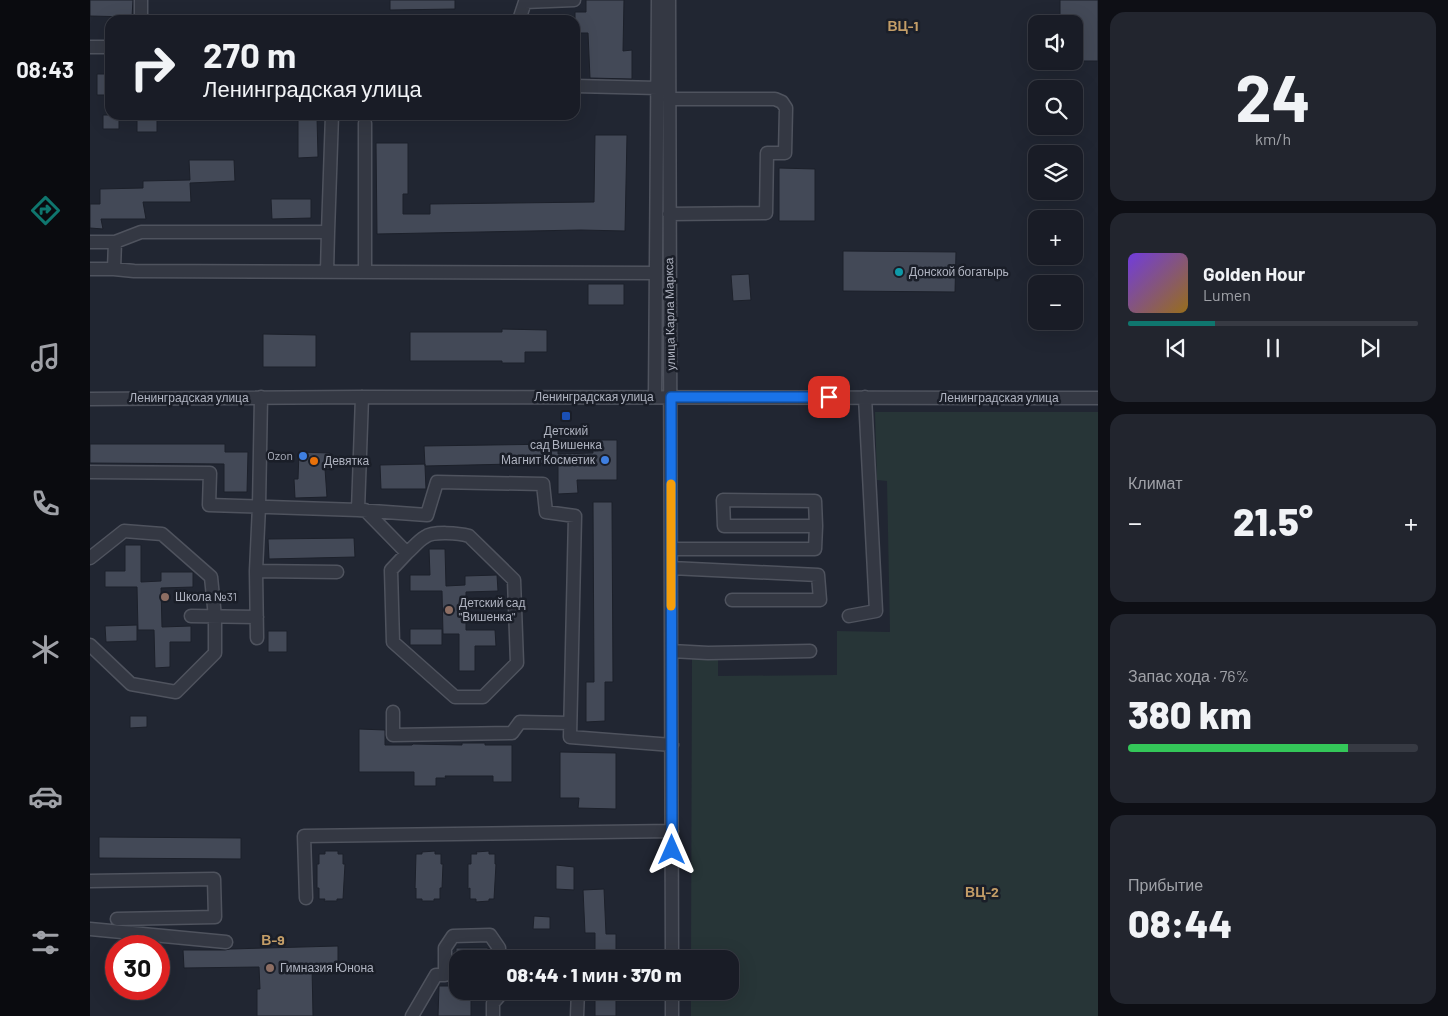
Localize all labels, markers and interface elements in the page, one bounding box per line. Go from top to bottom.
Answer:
map controls [1028,15,1083,330]
button: sound [1028,15,1083,70]
district label: ВЦ-1 [887,17,919,34]
text: 270 m [203,33,296,75]
icon: right [120,35,185,100]
text: 08:43 [16,56,74,82]
text: 24 [1235,57,1311,135]
text: Ленинградская улица [203,75,422,101]
button: search [1028,80,1083,135]
text: km/h [1255,129,1291,148]
button: layers [1028,145,1083,200]
icon: directions [28,193,63,228]
button: + [1028,210,1083,265]
street label: улица Карла Маркса [661,257,678,371]
text: Golden Hour [1203,262,1305,285]
place label: Донской богатырь [909,264,1009,279]
marker: Донской богатырь [893,266,905,278]
button: − [1028,275,1083,330]
text: Lumen [1203,285,1251,304]
icon: previous [1162,334,1190,362]
icon: pause [1259,334,1287,362]
icon: next [1356,334,1384,362]
icon: music [28,340,63,375]
pin [808,376,850,418]
icon: arrive [815,383,843,411]
street label: Ленинградская улица [534,389,654,404]
street label: Ленинградская улица [129,390,249,405]
street label: Ленинградская улица [939,390,1059,405]
marker: Детский сад Вишенка [560,410,572,422]
place label: Детский сад Вишенка [530,423,602,452]
place label: Ozon [267,448,293,462]
marker: Ozon [297,450,309,462]
place label: Магнит Косметик [501,452,596,466]
place label: Девятка [324,453,370,468]
marker: Магнит Косметик [599,454,611,466]
marker: Девятка [308,455,320,467]
text: Климат [1128,473,1182,492]
icon: phone [28,486,63,521]
text: 21.5° [1233,498,1313,544]
text: − [1128,505,1142,539]
text: + [1404,505,1418,539]
place label: Школа №31 [175,589,237,603]
marker: Школа №31 [159,591,171,603]
place label: Детский сад "Вишенка" [459,595,526,623]
marker: Детский сад "Вишенка" [443,604,455,616]
icon: climate [28,632,63,667]
text: Запас хода · 76% [1128,666,1249,685]
text: 380 km [1128,691,1252,737]
icon: car [28,779,63,814]
position arrow [645,823,697,875]
text: Прибытие [1128,875,1203,894]
district label: ВЦ-2 [965,883,999,900]
text: 08:44 [1128,900,1232,946]
icon: filters [28,925,63,960]
district label: В-9 [261,931,285,948]
speed limit sign: 30 [105,935,170,1000]
place label: Гимназия Юнона [280,960,374,974]
marker: Гимназия Юнона [264,962,276,974]
text: 08:44 · 1 мин · 370 m [507,963,681,986]

